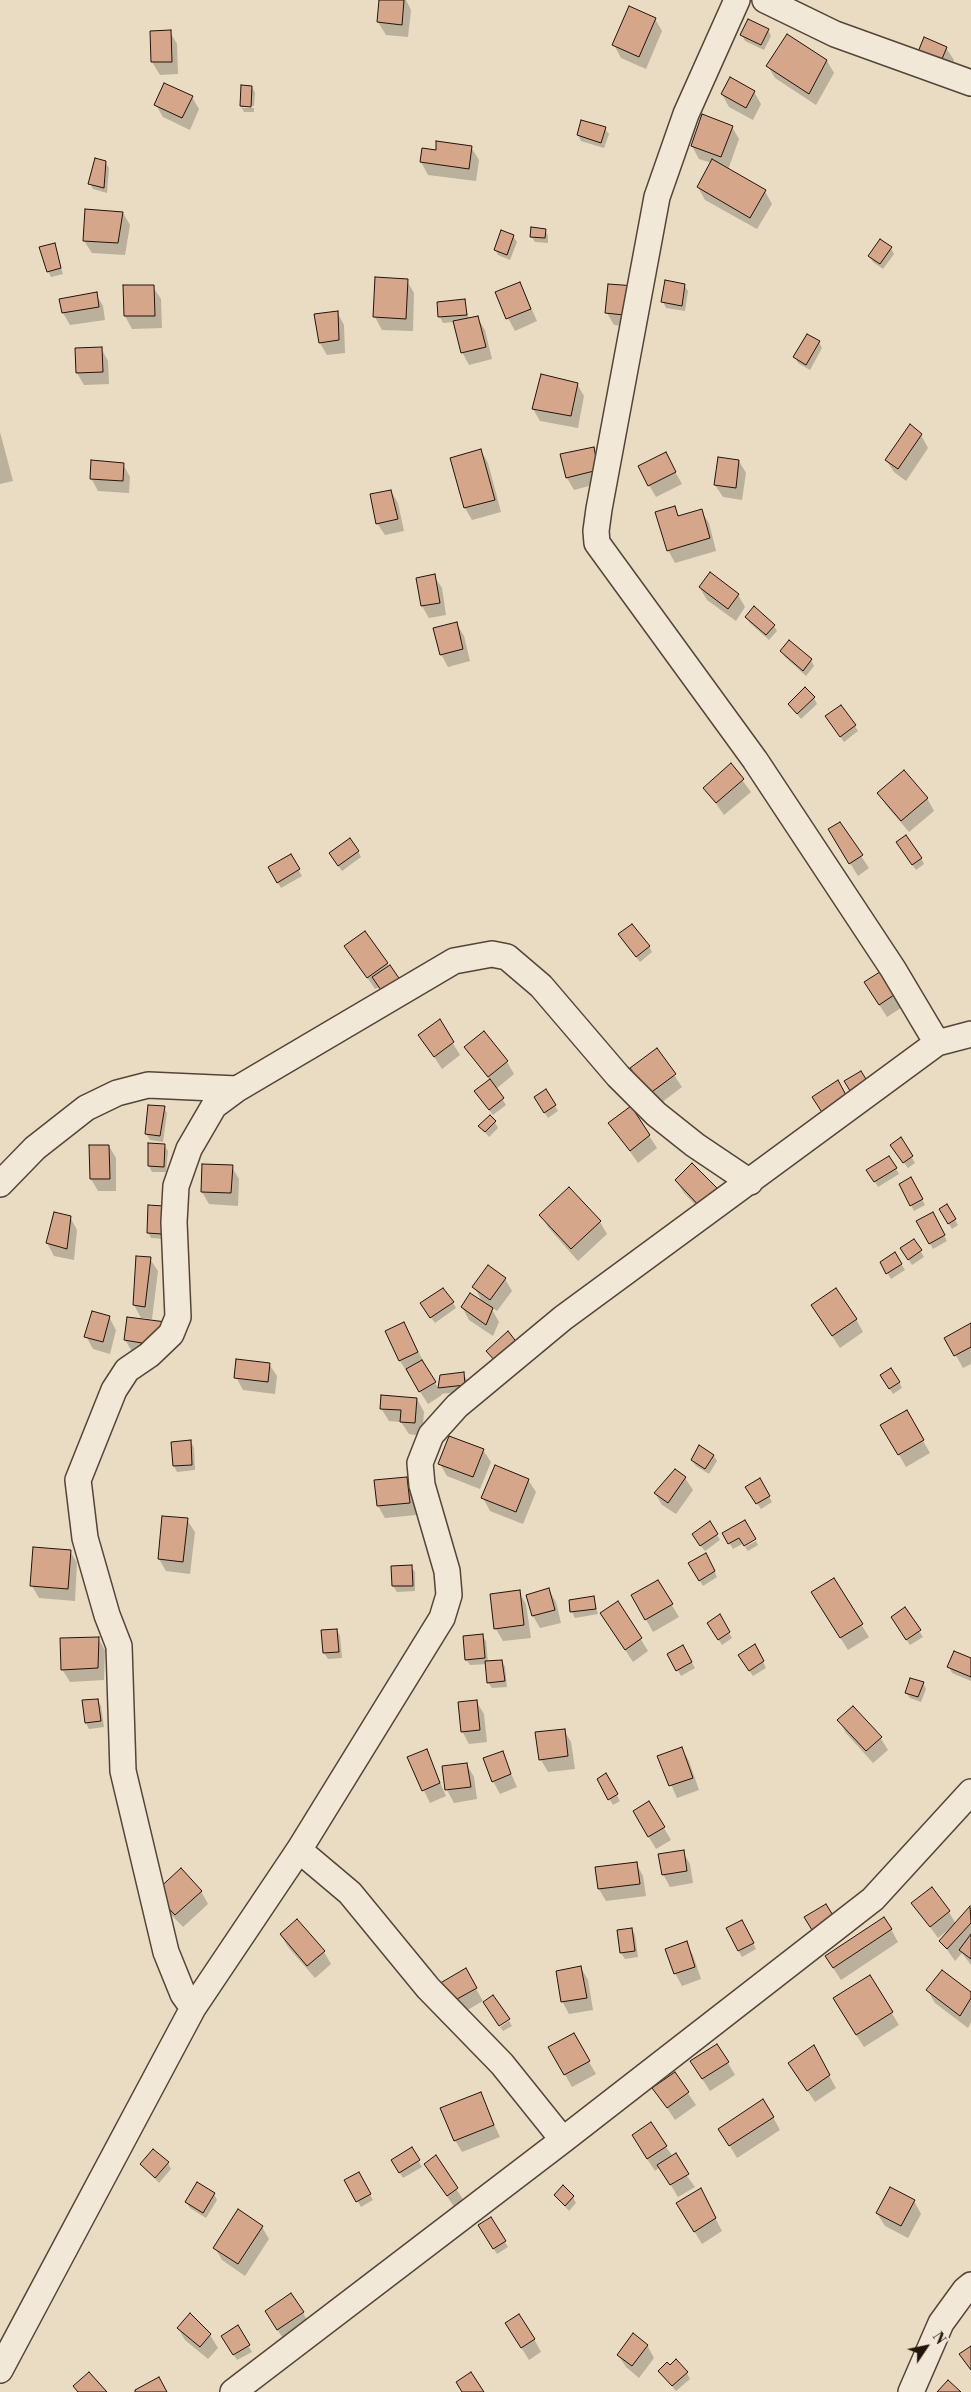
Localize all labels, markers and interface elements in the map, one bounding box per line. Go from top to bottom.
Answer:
north arrow [901,2322,951,2372]
text: N [928,2329,949,2348]

